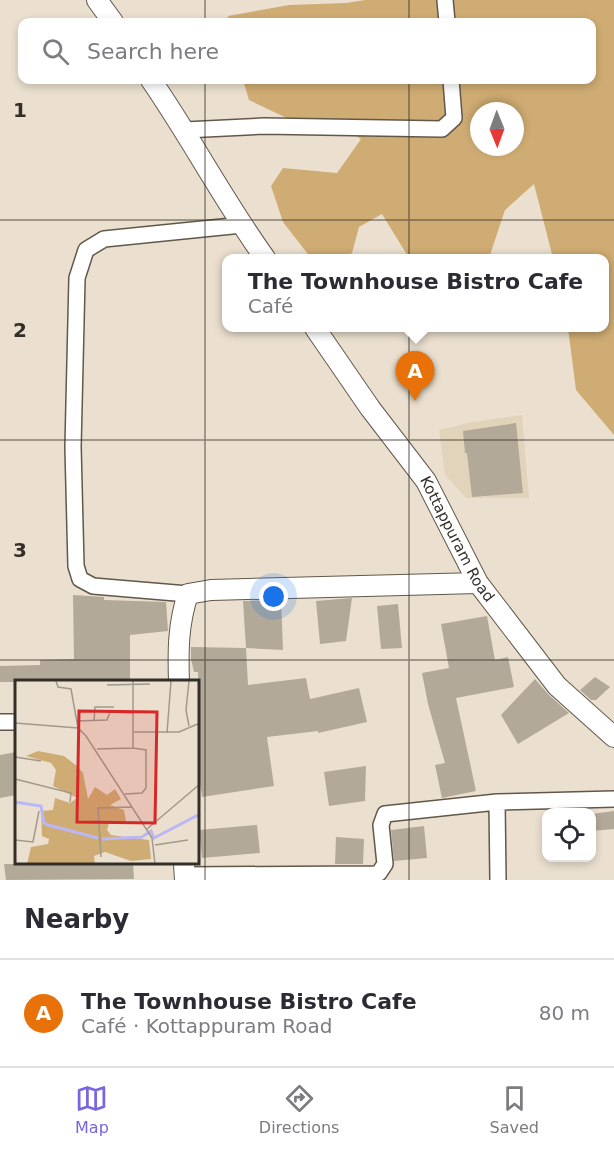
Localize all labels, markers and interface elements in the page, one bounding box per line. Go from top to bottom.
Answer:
search box [18,18,596,84]
icon: search [39,35,72,68]
text: Search here [87,39,219,64]
text: 1 [13,98,27,122]
north arrow [470,102,524,156]
popup [222,254,609,332]
text: The Townhouse Bistro Cafe [248,269,583,294]
text: Café [248,294,293,318]
text: 2 [13,318,27,342]
pin: A [396,352,434,401]
street label: Kottappuram Road [416,473,498,606]
text: 3 [13,538,27,562]
your location [259,582,288,611]
inset map [15,680,200,865]
map controls [542,808,596,862]
button: locate [542,808,596,862]
text: Nearby [24,904,129,934]
text: The Townhouse Bistro Cafe [81,989,417,1014]
text: A [36,1001,51,1025]
text: 80 m [539,1001,590,1025]
text: Café · Kottappuram Road [81,1014,333,1038]
tab: Map [75,1082,109,1137]
tab: Directions [259,1082,339,1137]
tab: Saved [490,1082,539,1137]

